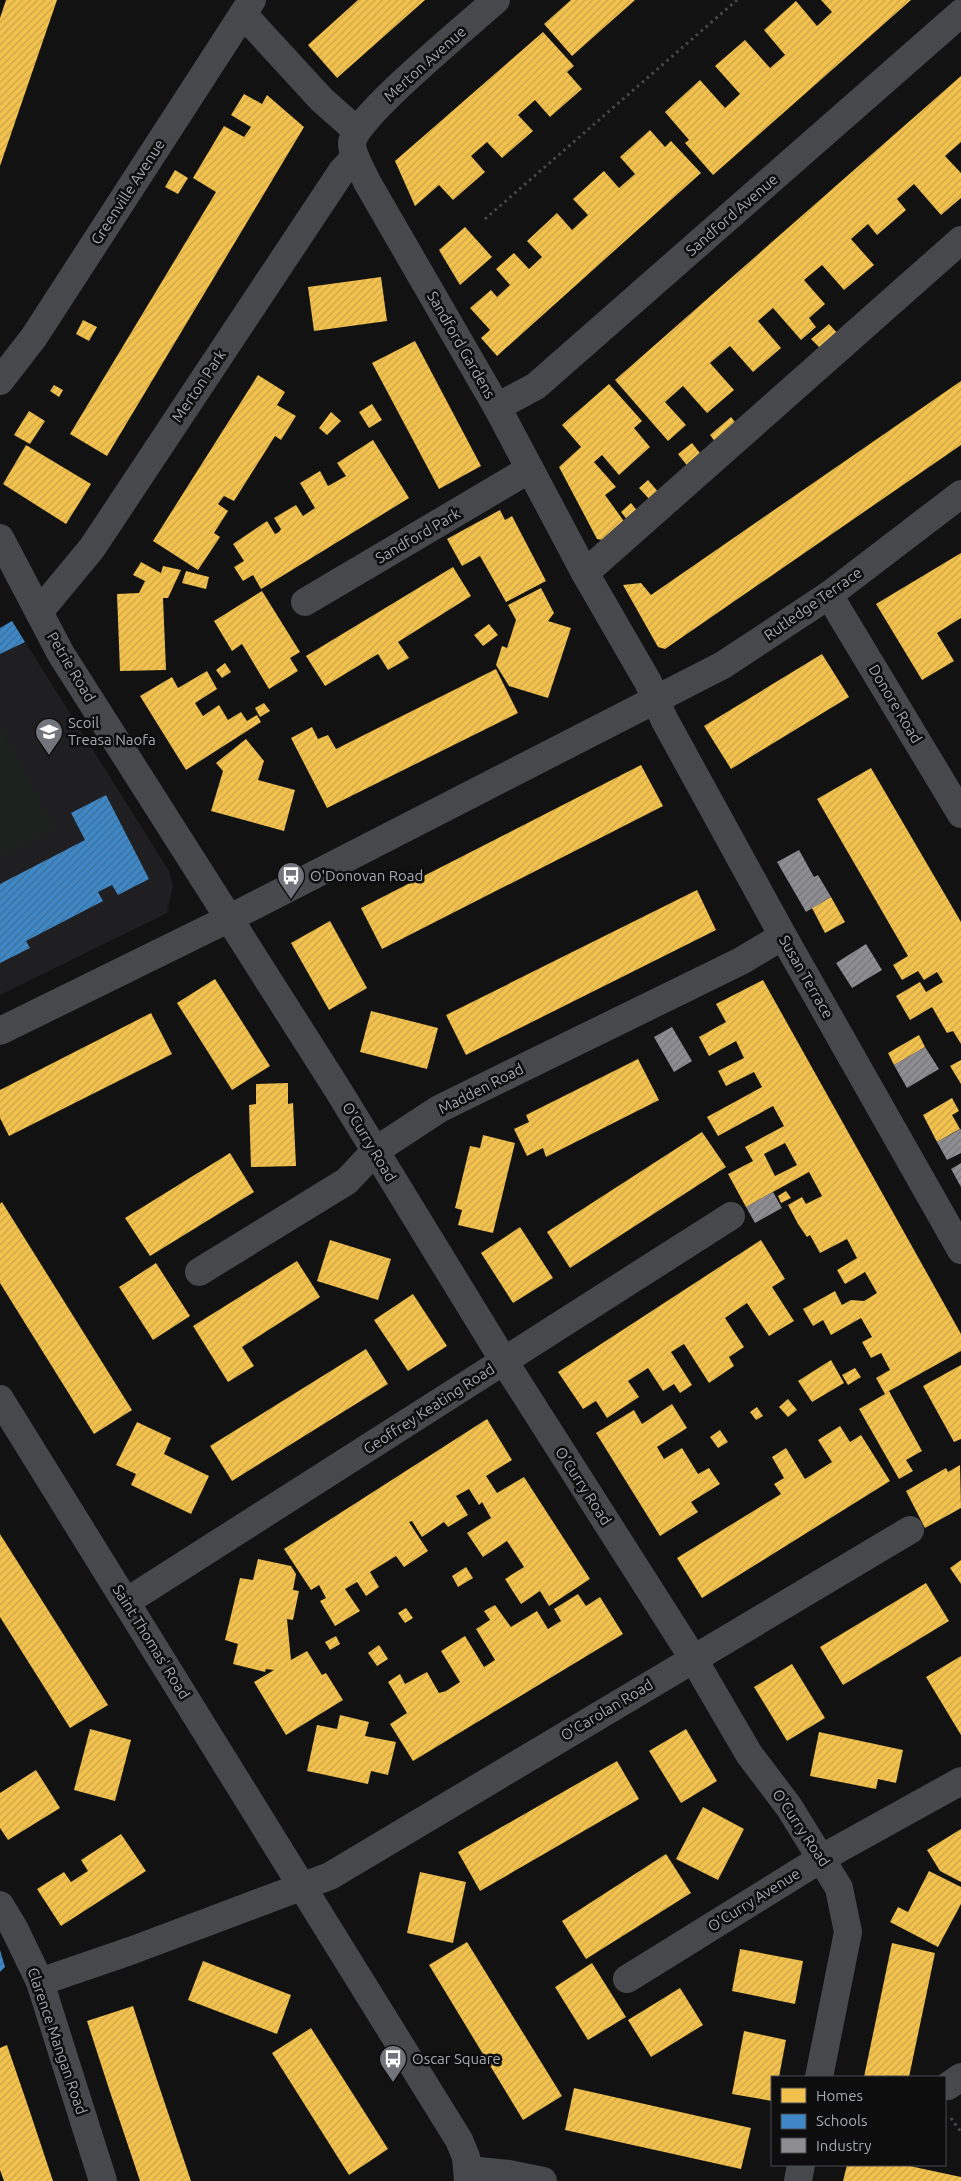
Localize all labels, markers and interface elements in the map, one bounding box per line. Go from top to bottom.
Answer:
street label: Merton Avenue [380,22,469,105]
street label: Greenville Avenue [87,136,168,247]
street label: Sandford Avenue [682,170,781,259]
street label: Sandford Gardens [424,288,499,401]
street label: Merton Park [168,346,229,425]
street label: Sandford Park [372,504,464,567]
street label: Rutledge Terrace [761,564,865,644]
street label: Petrie Road [44,629,99,705]
street label: Donore Road [865,661,926,746]
place label: Scoil Treasa Naofa [68,714,156,748]
school or university icon: Scoil Treasa Naofa [34,717,64,756]
bus stop icon: O'Donovan Road [276,861,306,900]
place label: O'Donovan Road [310,867,423,884]
street label: Susan Terrace [776,932,837,1021]
street label: Madden Road [435,1060,526,1117]
street label: O'Curry Road [339,1099,400,1184]
street label: Geoffrey Keating Road [360,1360,497,1457]
street label: O'Curry Road [552,1444,615,1528]
street label: Saint Thomas' Road [109,1582,193,1702]
street label: O'Carolan Road [558,1675,656,1744]
street label: O'Curry Road [769,1786,833,1870]
street label: O'Curry Avenue [705,1864,803,1935]
street label: Clarence Mangan Road [24,1965,91,2117]
bus stop icon: Oscar Square [378,2044,408,2083]
place label: Oscar Square [412,2050,501,2067]
legend [771,2076,946,2166]
text: Homes [816,2087,863,2104]
text: Schools [816,2112,867,2129]
text: Industry [816,2137,871,2154]

